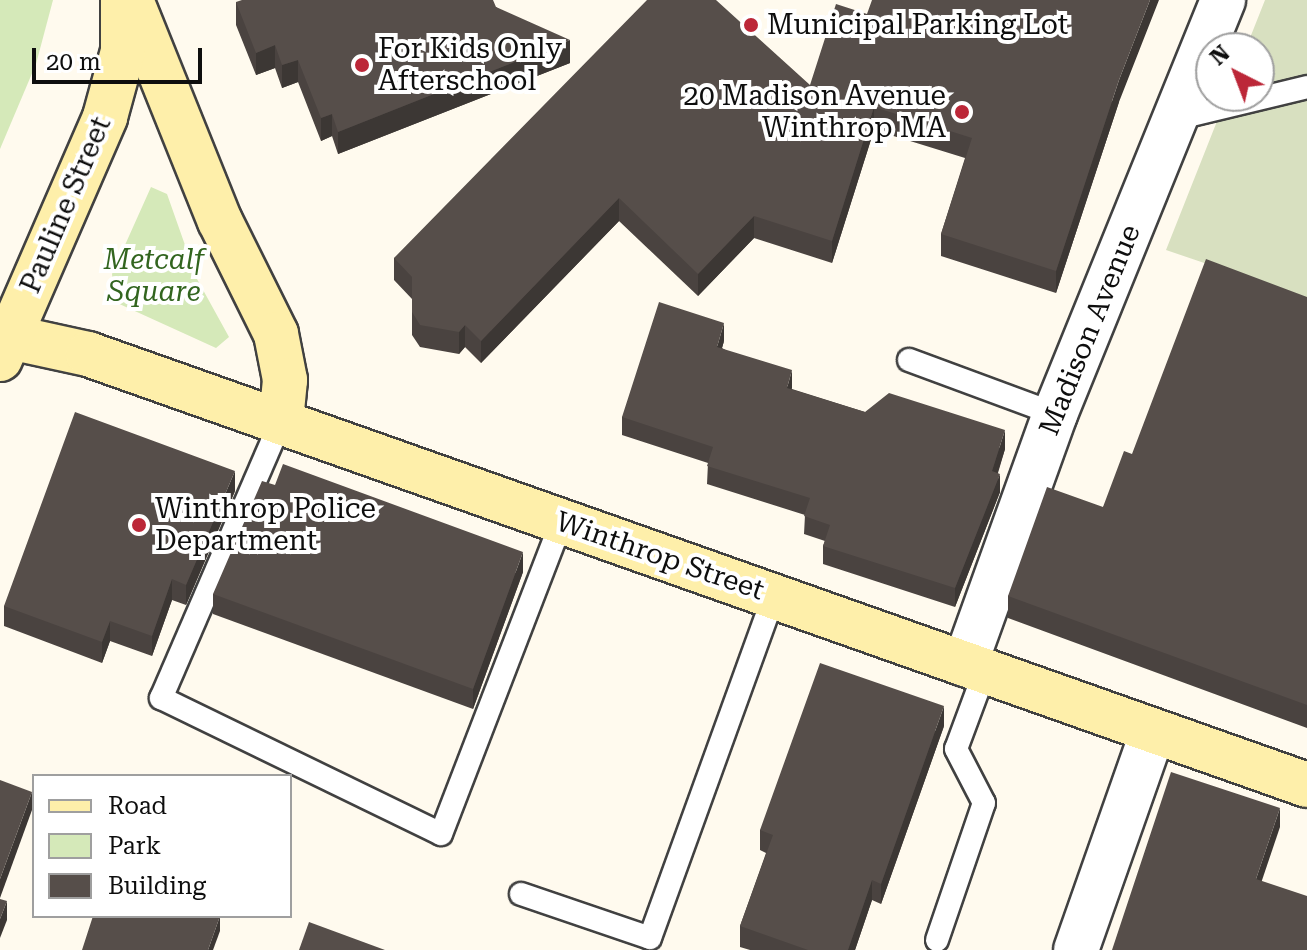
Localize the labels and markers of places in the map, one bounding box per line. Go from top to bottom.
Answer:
place label: Municipal Parking Lot [767,8,1068,42]
marker: Municipal Parking Lot [742,16,760,34]
place label: For Kids Only Afterschool [378,32,562,98]
marker: For Kids Only Afterschool [353,56,371,74]
place label: 20 Madison Avenue Winthrop MA [683,79,946,145]
marker: 20 Madison Avenue Winthrop MA [953,103,971,121]
place label: Winthrop Police Department [155,492,376,558]
marker: Winthrop Police Department [130,516,148,534]

